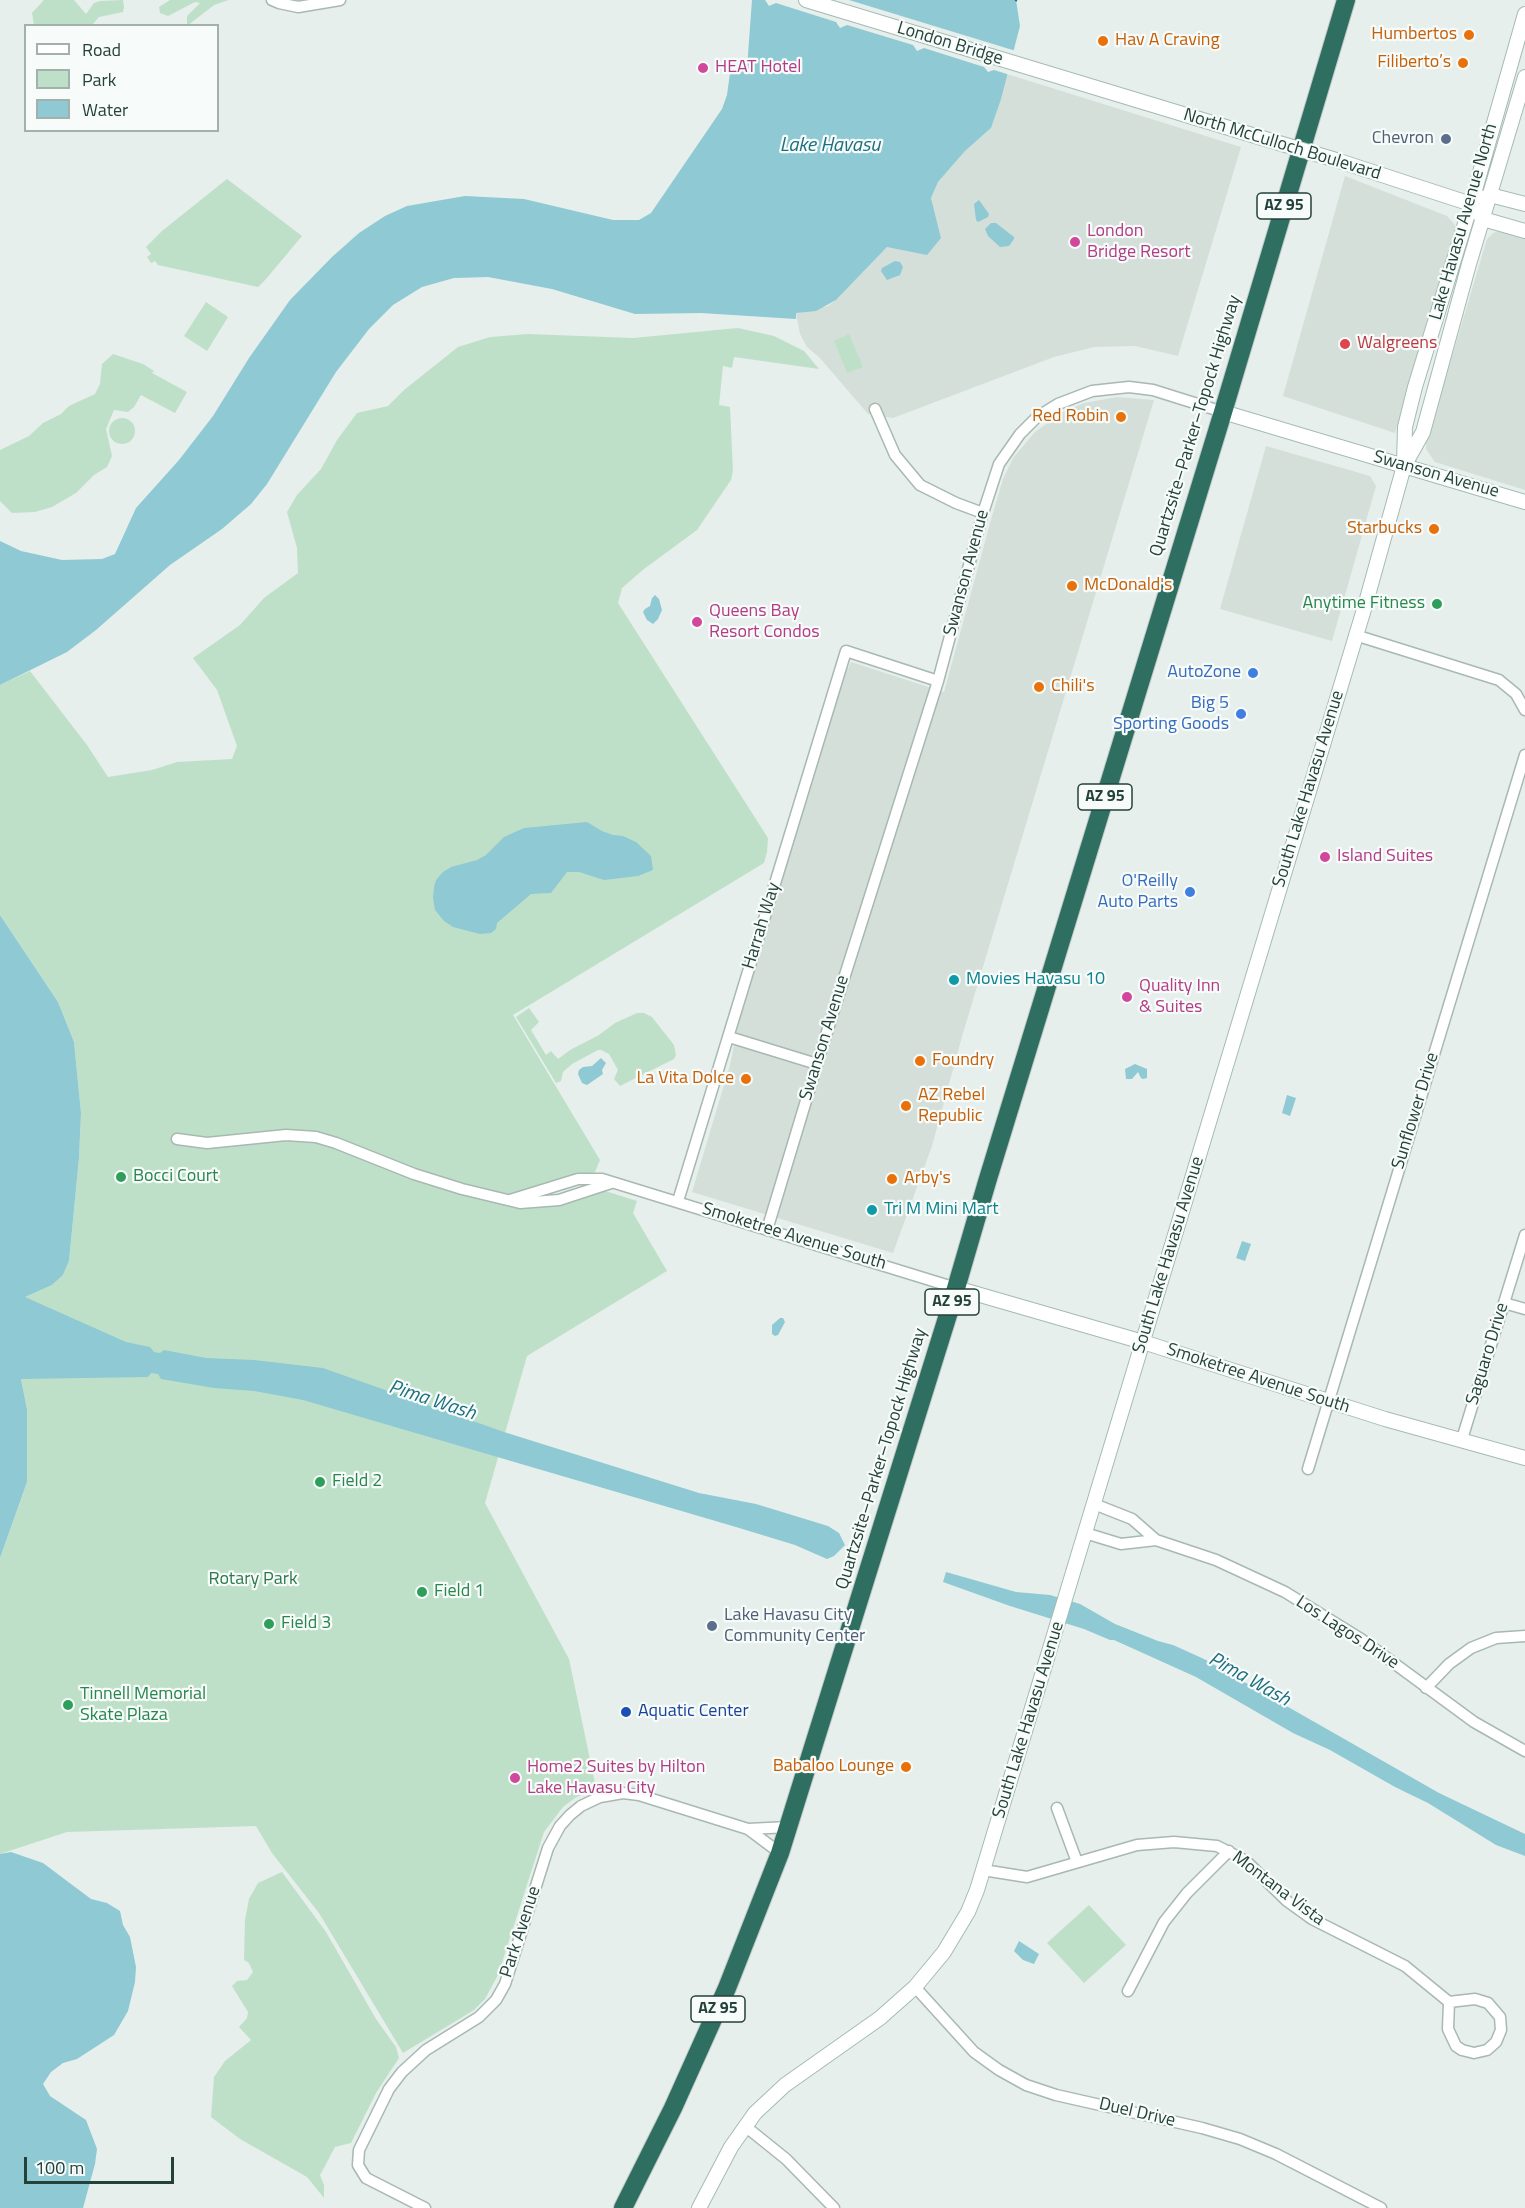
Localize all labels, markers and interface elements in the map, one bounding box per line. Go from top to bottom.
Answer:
street label: London Bridge [894,18,1006,70]
legend [24,24,219,132]
place label: Humbertos [1371,24,1457,46]
marker: Humbertos [1462,28,1476,42]
place label: Hav A Craving [1115,30,1220,52]
marker: Hav A Craving [1096,34,1110,48]
text: Road [82,36,121,63]
place label: Filiberto’s [1377,52,1451,74]
marker: Filiberto’s [1456,56,1470,70]
place label: HEAT Hotel [715,57,801,79]
marker: HEAT Hotel [696,61,710,75]
text: Park [82,66,116,93]
text: Water [82,96,128,123]
street label: North McCulloch Boulevard [1181,105,1383,185]
street label: Lake Havasu Avenue North [1426,121,1502,323]
place label: Chevron [1372,128,1434,150]
marker: Chevron [1439,132,1453,146]
water label: Lake Havasu [780,134,880,158]
road number: AZ 95 [1257,193,1311,219]
place label: London Bridge Resort [1087,221,1191,264]
marker: London Bridge Resort [1068,235,1082,249]
street label: Quartzsite–Parker–Topock Highway [1146,293,1246,559]
place label: Walgreens [1357,333,1437,355]
marker: Walgreens [1338,337,1352,351]
place label: Red Robin [1032,406,1109,428]
marker: Red Robin [1114,410,1128,424]
street label: Swanson Avenue [1371,447,1501,503]
street label: Swanson Avenue [940,508,994,638]
place label: Starbucks [1347,518,1422,540]
marker: Starbucks [1427,522,1441,536]
place label: McDonald's [1084,575,1172,597]
marker: McDonald's [1065,579,1079,593]
place label: Anytime Fitness [1302,593,1425,615]
marker: Anytime Fitness [1430,597,1444,611]
place label: Queens Bay Resort Condos [709,601,820,644]
marker: Queens Bay Resort Condos [690,615,704,629]
place label: AutoZone [1167,662,1241,684]
marker: AutoZone [1246,666,1260,680]
place label: Chili's [1051,676,1095,698]
marker: Chili's [1032,680,1046,694]
street label: South Lake Havasu Avenue [1269,688,1349,890]
place label: Big 5 Sporting Goods [1113,693,1229,736]
marker: Big 5 Sporting Goods [1234,707,1248,721]
road number: AZ 95 [1078,784,1132,810]
place label: Island Suites [1337,846,1433,868]
marker: Island Suites [1318,850,1332,864]
place label: O'Reilly Auto Parts [1097,871,1178,914]
street label: Harrah Way [739,880,785,972]
marker: O'Reilly Auto Parts [1183,885,1197,899]
place label: Movies Havasu 10 [966,969,1105,991]
street label: Swanson Avenue [796,973,854,1103]
marker: Movies Havasu 10 [947,973,961,987]
place label: Quality Inn & Suites [1139,976,1220,1018]
marker: Quality Inn & Suites [1120,990,1134,1004]
place label: Foundry [932,1050,994,1072]
street label: Sunflower Drive [1388,1050,1444,1172]
marker: Foundry [913,1054,927,1068]
place label: La Vita Dolce [637,1068,734,1090]
marker: La Vita Dolce [739,1072,753,1086]
place label: AZ Rebel Republic [918,1085,985,1128]
marker: AZ Rebel Republic [899,1099,913,1113]
street label: South Lake Havasu Avenue [1129,1154,1209,1356]
place label: Bocci Court [133,1166,218,1188]
place label: Arby's [904,1168,951,1190]
marker: Bocci Court [114,1170,128,1184]
marker: Arby's [885,1172,899,1186]
street label: Smoketree Avenue South [699,1199,889,1275]
place label: Tri M Mini Mart [884,1199,998,1221]
marker: Tri M Mini Mart [865,1203,879,1217]
road number: AZ 95 [925,1289,979,1315]
street label: Saguaro Drive [1462,1300,1514,1408]
street label: Quartzsite–Parker–Topock Highway [832,1326,932,1592]
street label: Smoketree Avenue South [1164,1339,1352,1419]
water label: Pima Wash [386,1376,478,1426]
place label: Field 2 [332,1471,382,1493]
marker: Field 2 [313,1475,327,1489]
park label: Rotary Park [208,1569,298,1591]
place label: Field 1 [434,1581,484,1603]
marker: Field 1 [415,1585,429,1599]
street label: Los Lagos Drive [1291,1592,1403,1674]
place label: Lake Havasu City Community Center [724,1605,865,1648]
place label: Field 3 [281,1613,331,1635]
marker: Field 3 [262,1617,276,1631]
marker: Lake Havasu City Community Center [705,1619,719,1633]
street label: South Lake Havasu Avenue [989,1619,1069,1821]
water label: Pima Wash [1204,1648,1294,1712]
place label: Tinnell Memorial Skate Plaza [80,1684,206,1726]
marker: Tinnell Memorial Skate Plaza [61,1698,75,1712]
place label: Aquatic Center [638,1701,749,1723]
marker: Aquatic Center [619,1705,633,1719]
place label: Babaloo Lounge [773,1756,894,1778]
place label: Home2 Suites by Hilton Lake Havasu City [527,1757,705,1800]
marker: Babaloo Lounge [899,1760,913,1774]
marker: Home2 Suites by Hilton Lake Havasu City [508,1771,522,1785]
street label: Montana Vista [1227,1847,1329,1931]
street label: Park Avenue [496,1884,546,1980]
road number: AZ 95 [691,1996,745,2022]
street label: Duel Drive [1097,2094,1177,2132]
scale bar [27,2145,177,2183]
text: 100 m [35,2154,84,2181]

